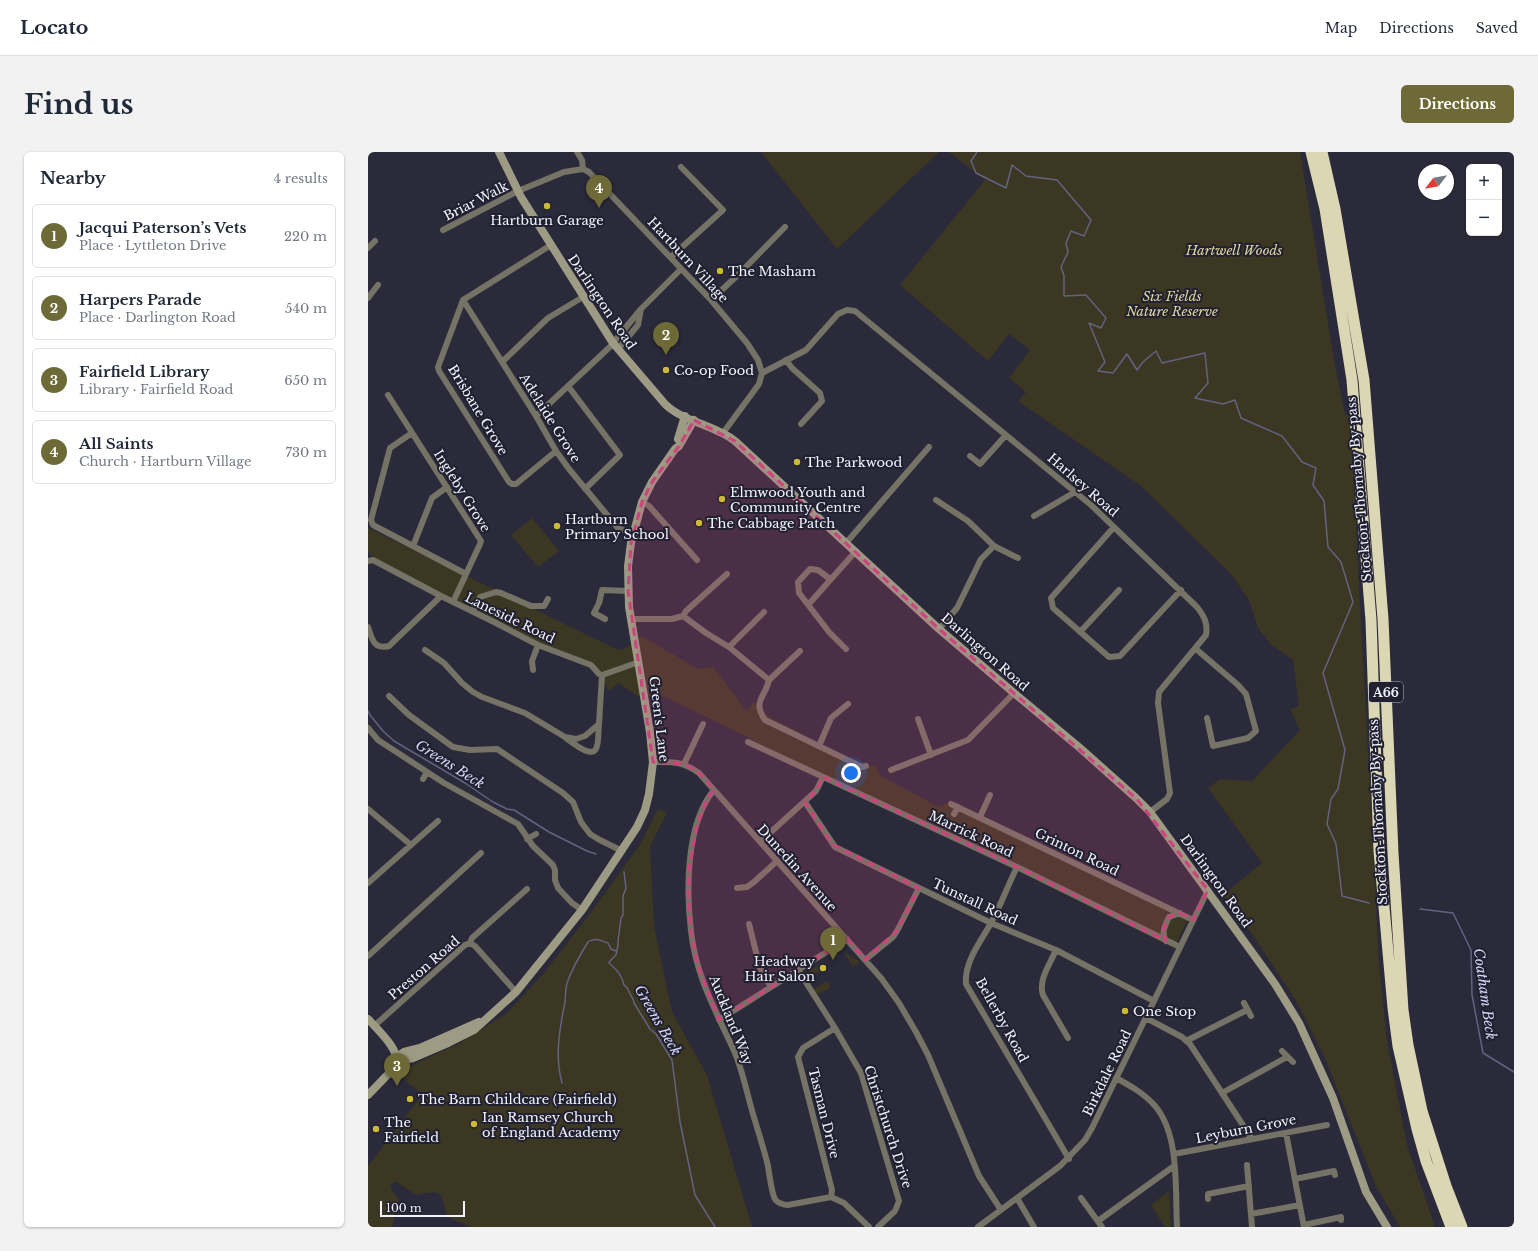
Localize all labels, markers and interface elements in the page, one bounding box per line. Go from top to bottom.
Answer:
text: Locato [20,16,88,39]
text: Map [1325,19,1357,37]
text: Directions [1379,19,1454,37]
text: Saved [1476,19,1518,37]
button: Directions [1401,85,1514,123]
text: Find us [24,87,134,122]
north arrow [1418,164,1454,200]
map controls [1466,164,1502,236]
button: + [1466,164,1502,200]
text: Nearby [40,168,106,189]
text: 4 results [274,170,328,187]
pin: 4 [586,175,612,208]
street label: Briar Walk [441,177,511,225]
button: − [1466,200,1502,236]
marker: Hartburn Garage [542,201,552,211]
place label: Hartburn Garage [490,212,604,229]
street label: Hartburn Village [644,214,732,306]
text: Jacqui Paterson’s Vets [79,218,247,237]
text: 1 [51,228,57,245]
text: 220 m [284,228,327,245]
text: Place · Lyttleton Drive [79,237,227,254]
park label: Hartwell Woods [1185,242,1282,259]
street label: Darlington Road [564,251,640,353]
place label: The Masham [728,263,816,280]
marker: The Masham [715,266,725,276]
park label: Six Fields Nature Reserve [1125,288,1218,320]
text: Harpers Parade [79,290,201,309]
text: 2 [50,300,58,317]
text: 540 m [285,300,327,317]
text: Place · Darlington Road [79,309,236,326]
pin: 2 [653,322,679,355]
street label: Brisbane Grove [444,361,512,459]
text: Fairfield Library [79,362,209,381]
place label: Co-op Food [674,362,754,379]
marker: Co-op Food [661,365,671,375]
street label: Adelaide Grove [515,369,584,466]
text: 3 [50,372,58,389]
text: 650 m [284,372,327,389]
text: Library · Fairfield Road [79,381,233,398]
street label: Stockton-Thornaby By-pass [1342,396,1376,582]
text: All Saints [79,434,153,453]
text: 4 [50,444,58,461]
text: 730 m [286,444,327,461]
street label: Ingleby Grove [430,446,494,536]
street label: Harlsey Road [1044,449,1122,521]
text: Church · Hartburn Village [79,453,251,470]
place label: The Parkwood [805,454,903,471]
marker: The Parkwood [792,457,802,467]
place label: Elmwood Youth and Community Centre [730,484,865,516]
marker: Elmwood Youth and Community Centre [717,494,727,504]
place label: Hartburn Primary School [565,511,669,543]
place label: The Cabbage Patch [707,515,835,532]
marker: The Cabbage Patch [694,518,704,528]
marker: Hartburn Primary School [552,521,562,531]
street label: Laneside Road [462,589,558,647]
street label: Darlington Road [938,609,1033,695]
street label: Green's Lane [645,675,673,763]
road number: A66 [1369,682,1403,702]
street label: Stockton-Thornaby By-pass [1365,719,1391,905]
water label: Greens Beck [412,736,488,792]
your location [841,763,861,783]
street label: Marrick Road [926,807,1016,861]
street label: Dunedin Avenue [753,821,841,915]
street label: Grinton Road [1032,824,1122,880]
street label: Darlington Road [1177,831,1256,931]
street label: Tunstall Road [930,875,1021,929]
pin: 1 [820,927,846,960]
street label: Preston Road [385,932,463,1004]
water label: Coatham Beck [1470,947,1500,1041]
place label: Headway Hair Salon [744,953,816,985]
marker: Headway Hair Salon [818,963,828,973]
street label: Auckland Way [705,972,757,1068]
street label: Bellerby Road [972,975,1032,1065]
water label: Greens Beck [631,982,685,1058]
place label: One Stop [1133,1003,1196,1020]
marker: One Stop [1120,1006,1130,1016]
street label: Birkdale Road [1079,1027,1135,1119]
pin: 3 [384,1053,410,1086]
street label: Christchurch Drive [860,1063,916,1191]
street label: Tasman Drive [804,1066,844,1160]
place label: The Barn Childcare (Fairfield) [418,1091,616,1108]
marker: The Barn Childcare (Fairfield) [405,1094,415,1104]
place label: Ian Ramsey Church of England Academy [482,1109,621,1141]
street label: Leyburn Grove [1194,1111,1298,1147]
place label: The Fairfield [384,1114,439,1146]
marker: Ian Ramsey Church of England Academy [469,1119,479,1129]
marker: The Fairfield [371,1124,381,1134]
scale bar [380,1199,465,1218]
text: 100 m [386,1201,422,1215]

